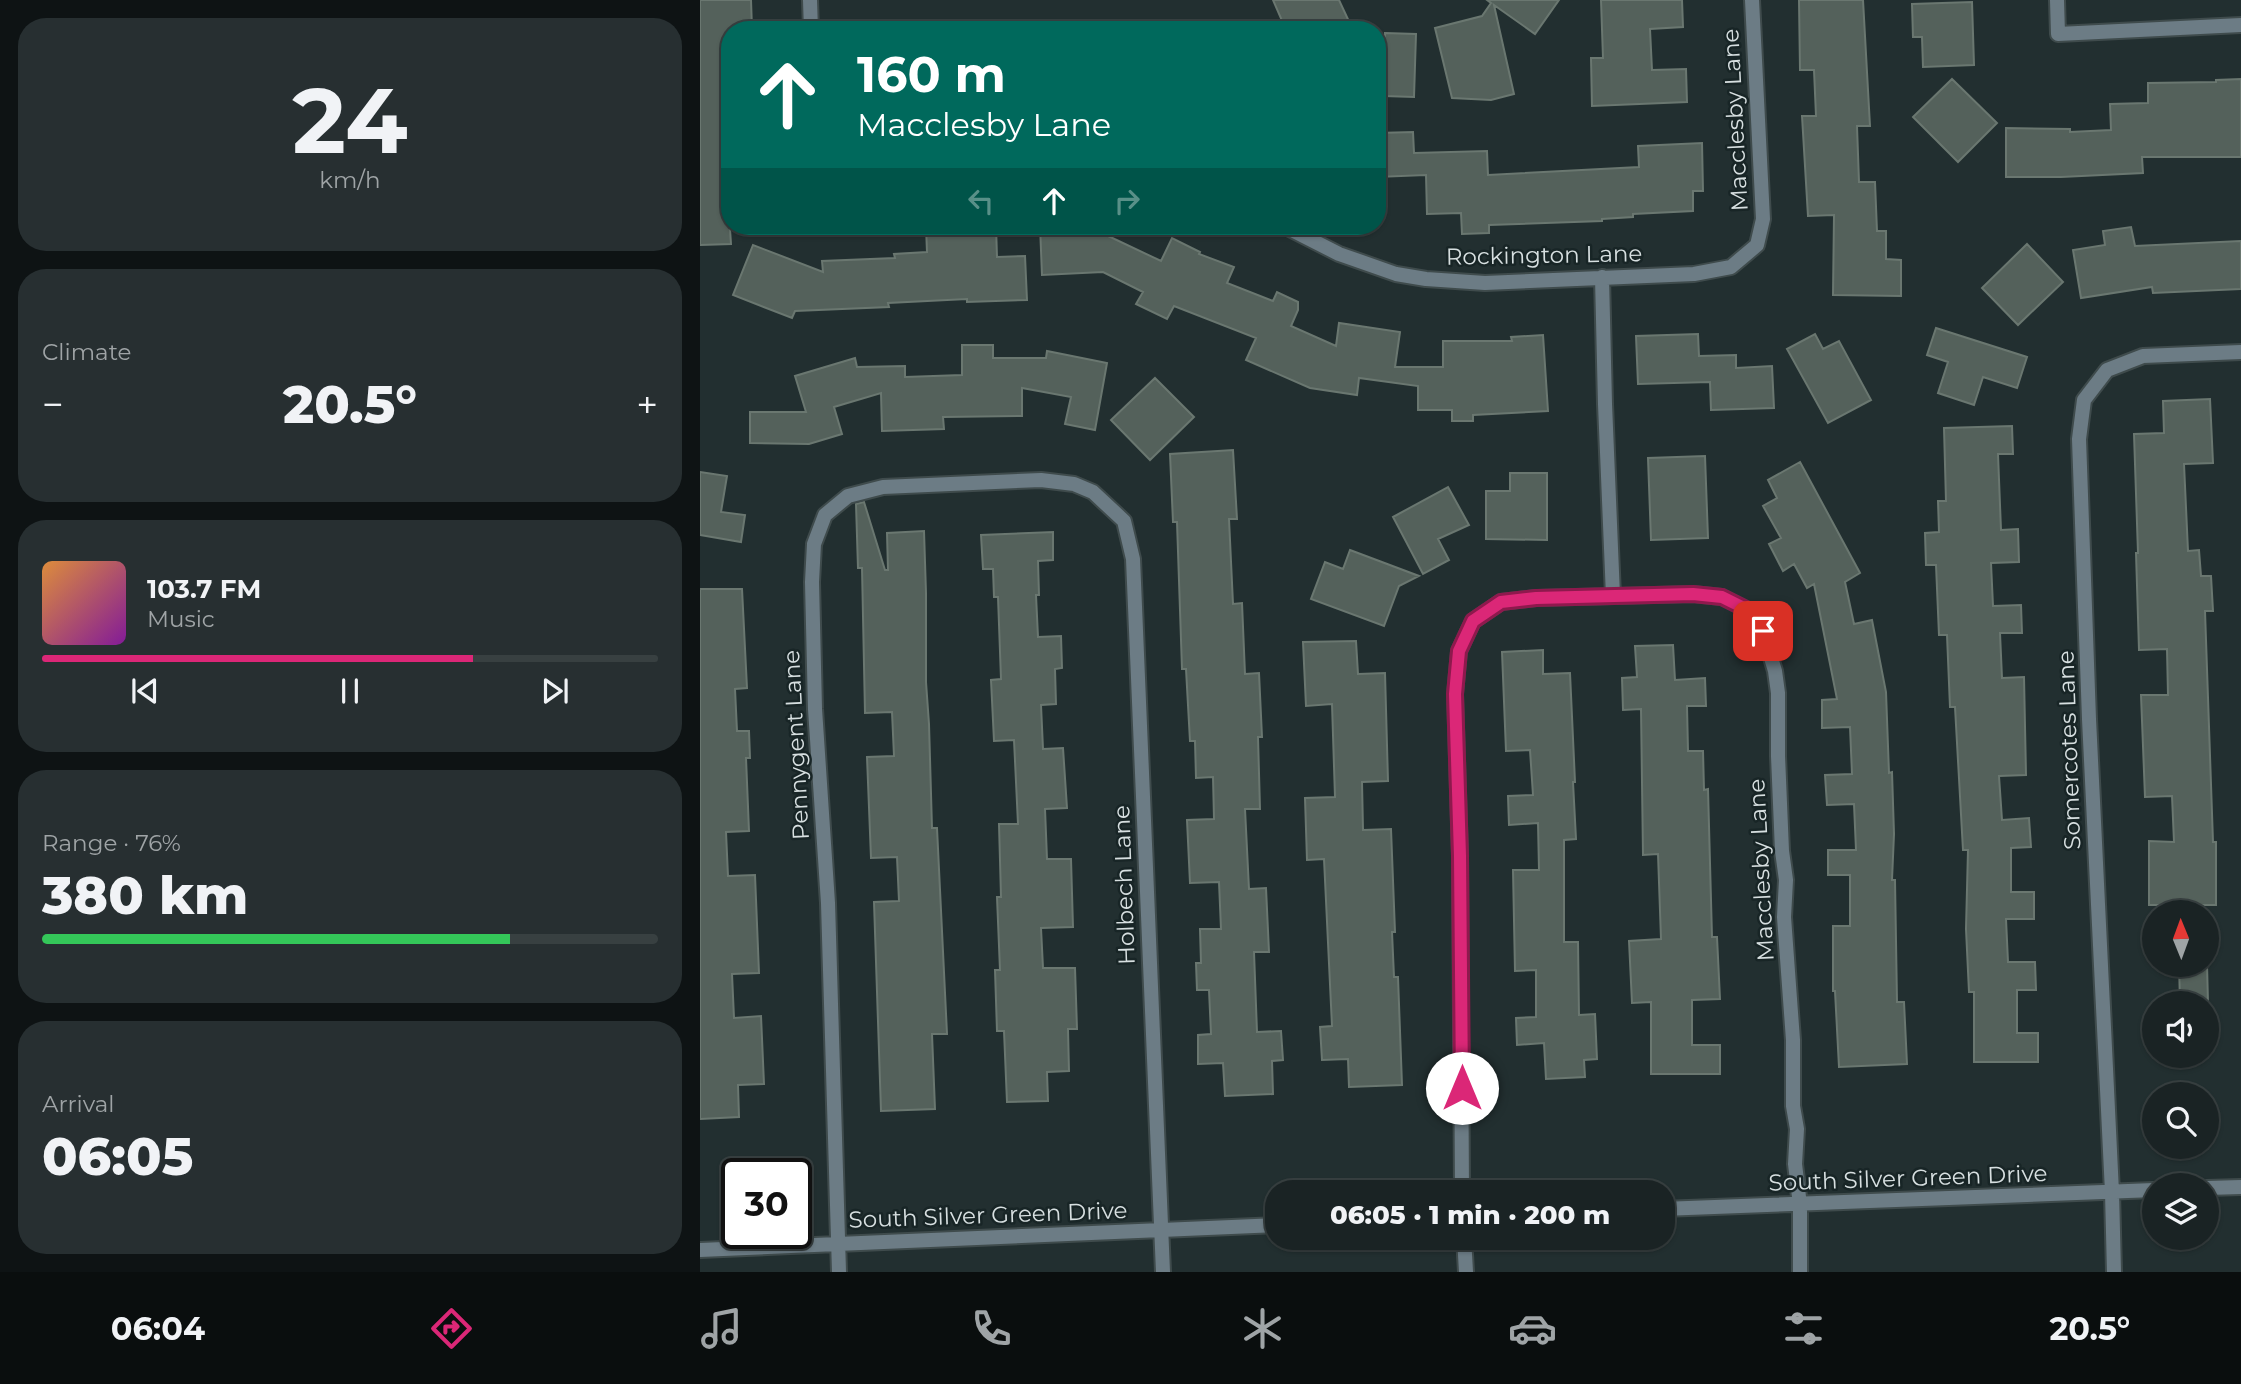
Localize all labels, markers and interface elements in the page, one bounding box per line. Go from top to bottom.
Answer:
street label: Macclesby Lane [1716,28,1754,212]
text: 160 m [857,45,1006,104]
icon: ahead [742,49,833,140]
text: 24 [292,65,408,176]
text: Macclesby Lane [857,105,1111,144]
text: km/h [319,166,381,194]
icon: left [962,182,1000,220]
icon: ahead [1035,182,1073,220]
icon: right [1108,182,1146,220]
street label: Rockington Lane [1446,239,1642,271]
text: Climate [42,338,131,366]
text: 20.5° [283,373,417,436]
text: − [42,381,64,428]
text: + [636,381,658,428]
text: 103.7 FM [147,573,261,605]
pin [1733,601,1793,661]
text: Music [147,605,215,633]
icon: arrive [1744,612,1782,650]
street label: Pennygent Lane [777,649,815,841]
street label: Somercotes Lane [2052,650,2086,850]
icon: previous [126,672,164,710]
icon: pause [331,672,369,710]
icon: next [536,672,574,710]
street label: Macclesby Lane [1742,778,1780,962]
street label: Holbech Lane [1107,805,1141,965]
text: Range · 76% [42,829,181,857]
text: 380 km [42,864,248,927]
north arrow [2142,900,2219,976]
map controls [2142,900,2219,1250]
button: sound [2142,991,2219,1068]
position arrow [1425,1051,1499,1125]
button: search [2142,1082,2219,1159]
text: Arrival [42,1090,115,1118]
text: 06:05 [42,1125,193,1188]
speed limit sign: 30 [721,1158,812,1249]
street label: South Silver Green Drive [1768,1159,2048,1197]
button: layers [2142,1173,2219,1250]
street label: South Silver Green Drive [848,1196,1128,1234]
text: 06:05 · 1 min · 200 m [1330,1199,1610,1231]
icon: directions [427,1304,476,1353]
icon: music [697,1304,746,1353]
icon: phone [967,1304,1016,1353]
icon: climate [1238,1304,1287,1353]
icon: car [1508,1304,1557,1353]
icon: filters [1779,1304,1828,1353]
text: 06:04 [111,1309,205,1348]
text: 20.5° [2049,1309,2130,1348]

